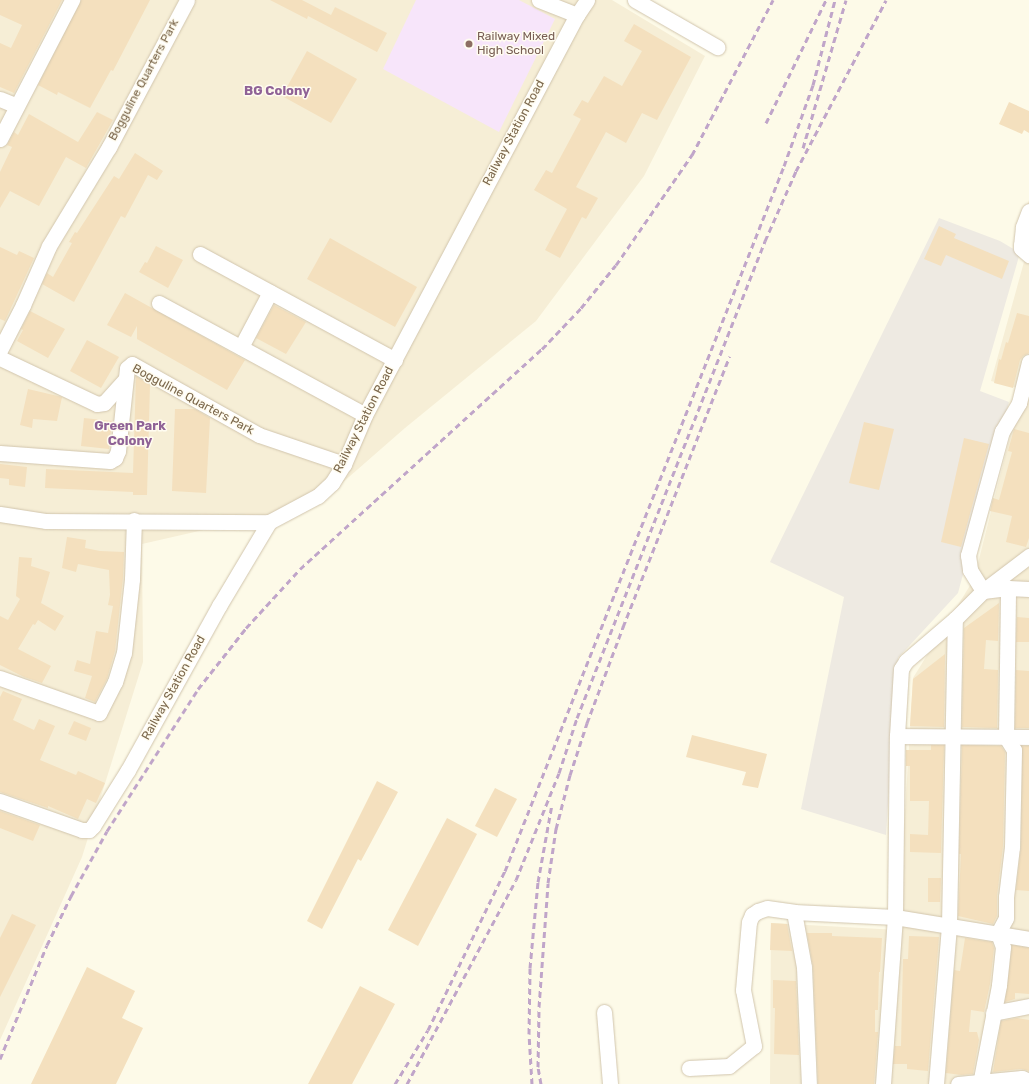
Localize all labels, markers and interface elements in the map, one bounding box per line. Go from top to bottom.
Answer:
street label: Bogguline Quarters Park [106,17,182,143]
place label: Railway Mixed High School [477,30,555,58]
marker: Railway Mixed High School [464,39,474,49]
street label: Railway Station Road [480,78,548,188]
district label: BG Colony [244,83,310,99]
street label: Bogguline Quarters Park [130,362,256,438]
street label: Railway Station Road [331,364,397,476]
district label: Green Park Colony [94,419,166,450]
street label: Railway Station Road [139,633,209,743]

